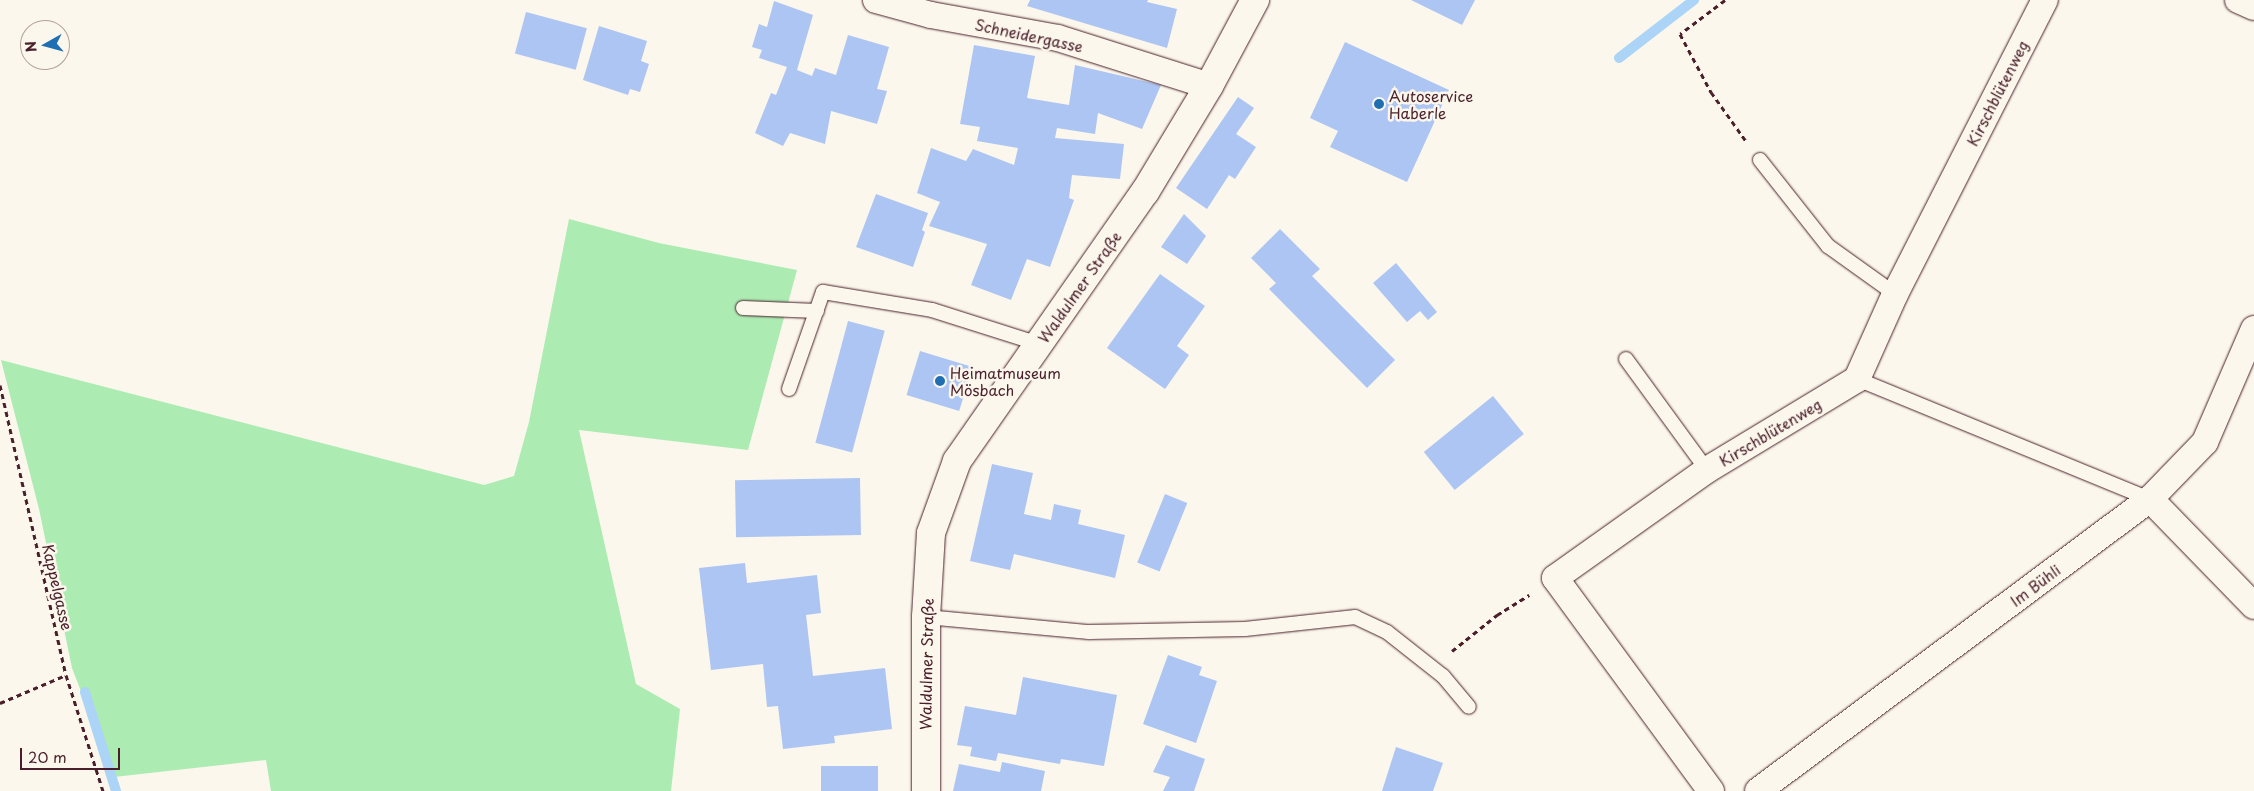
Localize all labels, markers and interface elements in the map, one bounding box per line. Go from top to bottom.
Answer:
street label: Schneidergasse [973,15,1085,55]
north arrow [20,20,70,70]
street label: Kirschblütenweg [1963,37,2031,149]
text: N [20,40,42,54]
place label: Autoservice Haberle [1389,86,1473,121]
marker: Autoservice Haberle [1373,98,1385,110]
street label: Waldulmer Straße [1034,228,1124,346]
place label: Heimatmuseum Mösbach [950,363,1061,398]
marker: Heimatmuseum Mösbach [934,375,946,387]
street label: Kirschblütenweg [1716,394,1824,470]
street label: Kappelgasse [39,542,77,632]
street label: Im Bühli [2006,560,2064,610]
street label: Waldulmer Straße [916,598,936,730]
scale bar [22,738,122,770]
text: 20 m [28,745,67,768]

